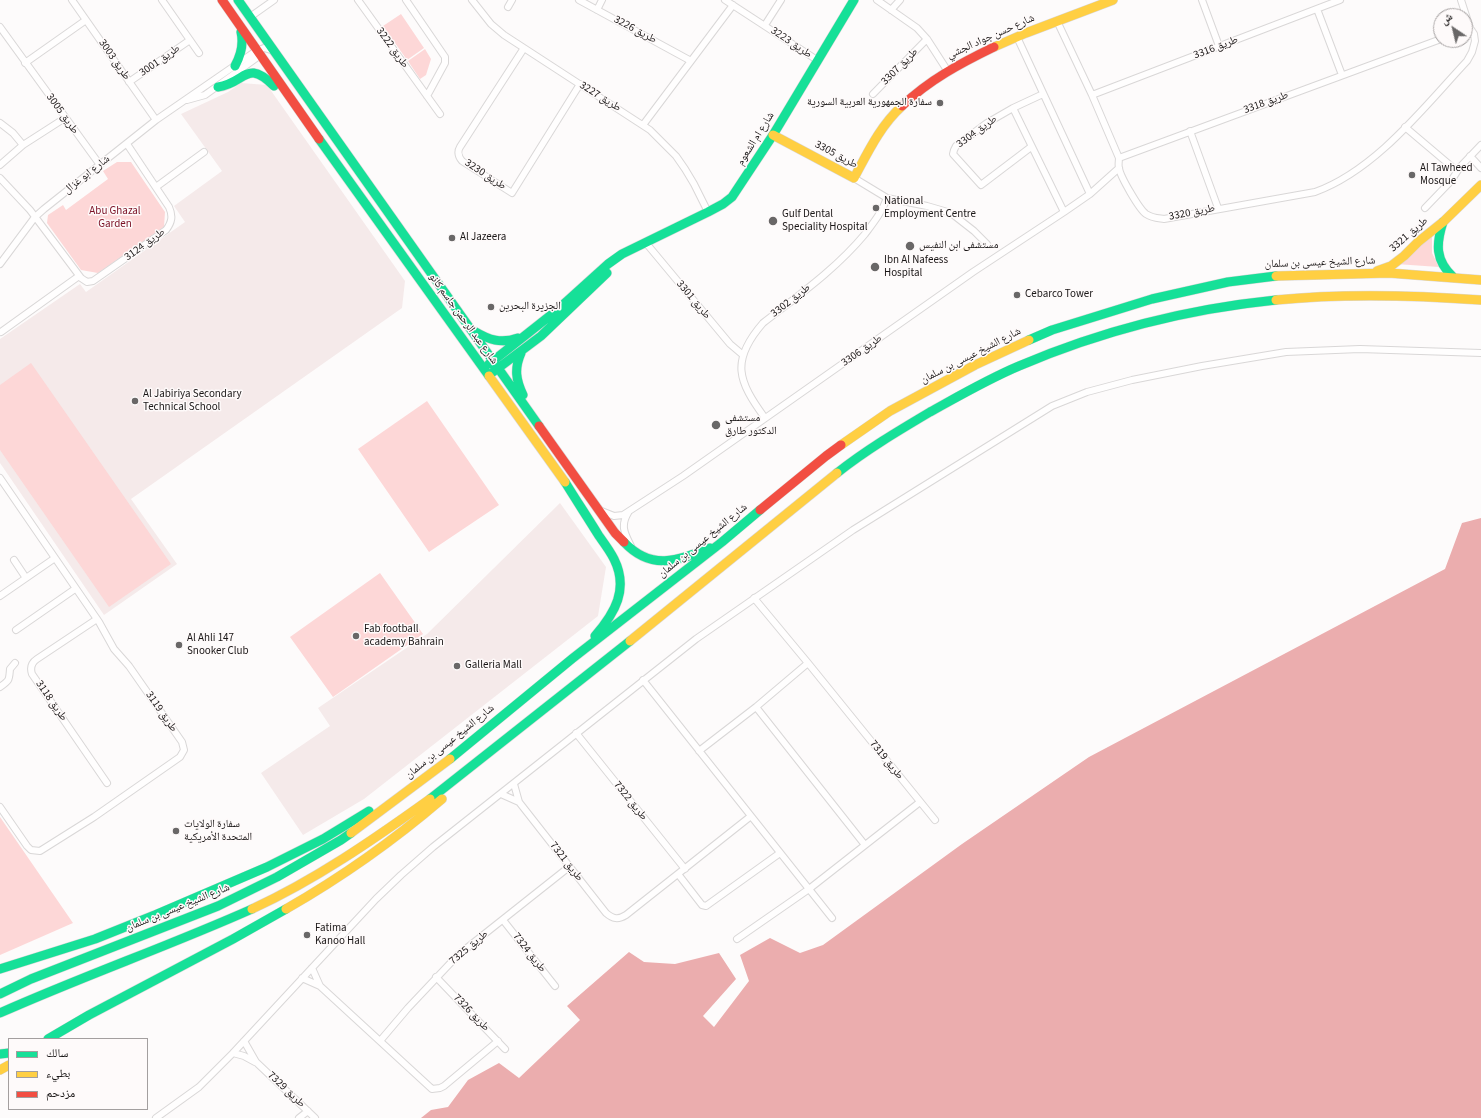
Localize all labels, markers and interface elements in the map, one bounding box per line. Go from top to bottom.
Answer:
north arrow [1433,8,1473,48]
text: ش [1437,9,1455,28]
street label: شارع حسن جواد الجشي [945,12,1037,62]
street label: طريق 3226 [611,13,659,47]
street label: طريق 3223 [768,24,814,62]
street label: طريق 3222 [373,25,411,71]
street label: طريق 3316 [1192,33,1240,63]
street label: طريق 3003 [95,37,133,83]
street label: طريق 3001 [137,42,183,80]
street label: طريق 3307 [879,46,921,88]
street label: طريق 3227 [577,79,623,115]
street label: طريق 3318 [1242,89,1290,117]
street label: طريق 3005 [43,91,81,137]
place label: سفارة الجمهورية العربية السورية [807,96,932,110]
marker: سفارة الجمهورية العربية السورية [935,98,945,108]
street label: شارع ام الشعوم [734,110,778,168]
street label: طريق 3304 [954,113,1000,151]
street label: طريق 3305 [812,138,860,172]
street label: شارع ابو غزال [61,153,113,197]
street label: طريق 3230 [462,157,508,193]
place label: Al Tawheed Mosque [1420,162,1473,188]
marker: Al Tawheed Mosque [1407,170,1417,180]
place label: National Employment Centre [884,195,976,221]
street label: طريق 3320 [1168,202,1216,224]
marker: National Employment Centre [871,203,881,213]
park label: Abu Ghazal Garden [89,205,141,231]
place label: Gulf Dental Speciality Hospital [782,208,868,234]
marker: Gulf Dental Speciality Hospital [767,215,779,227]
street label: طريق 3321 [1387,215,1431,255]
street label: طريق 3124 [122,226,168,264]
place label: Al Jazeera [460,231,506,245]
marker: Al Jazeera [447,233,457,243]
place label: مستشفى ابن النفيس [919,239,998,253]
marker: مستشفى ابن النفيس [904,240,916,252]
place label: Ibn Al Nafeess Hospital [884,254,948,280]
street label: شارع الشيخ عيسى بن سلمان [1264,254,1376,272]
marker: Ibn Al Nafeess Hospital [869,261,881,273]
street label: شارع عبد الرحمن جاسم كانو [426,271,500,367]
street label: طريق 3301 [673,278,713,322]
street label: طريق 3302 [769,281,813,321]
place label: Cebarco Tower [1025,288,1093,302]
marker: Cebarco Tower [1012,290,1022,300]
place label: الجزيرة البحرين [499,300,561,314]
marker: الجزيرة البحرين [486,302,496,312]
street label: شارع الشيخ عيسى بن سلمان [919,325,1023,387]
street label: طريق 3306 [839,332,885,370]
place label: Al Jabiriya Secondary Technical School [143,388,242,414]
marker: Al Jabiriya Secondary Technical School [130,396,140,406]
place label: مستشفى الدكتور طارق [725,412,777,438]
marker: مستشفى الدكتور طارق [710,419,722,431]
street label: شارع الشيخ عيسى بن سلمان [656,501,750,581]
place label: Fab football academy Bahrain [364,623,444,649]
marker: Fab football academy Bahrain [351,631,361,641]
place label: Al Ahli 147 Snooker Club [187,632,249,658]
marker: Al Ahli 147 Snooker Club [174,640,184,650]
place label: Galleria Mall [465,659,522,673]
marker: Galleria Mall [452,661,462,671]
street label: طريق 3118 [32,678,70,724]
street label: طريق 3119 [142,689,180,735]
street label: شارع الشيخ عيسى بن سلمان [403,702,497,782]
street label: طريق 7319 [866,738,906,782]
street label: طريق 7322 [610,779,650,823]
place label: سفارة الولايات المتحدة الأمريكية [184,818,252,844]
marker: سفارة الولايات المتحدة الأمريكية [171,826,181,836]
street label: طريق 7321 [546,840,586,884]
street label: شارع الشيخ عيسى بن سلمان [124,881,232,935]
place label: Fatima Kanoo Hall [315,922,365,948]
street label: طريق 7325 [447,928,491,968]
marker: Fatima Kanoo Hall [302,930,312,940]
street label: طريق 7324 [509,931,549,975]
street label: طريق 7326 [450,992,492,1034]
legend [8,1038,148,1110]
text: سالك [46,1045,68,1062]
text: بطيء [46,1065,70,1082]
street label: طريق 7329 [264,1069,308,1111]
text: مزدحم [46,1085,75,1102]

